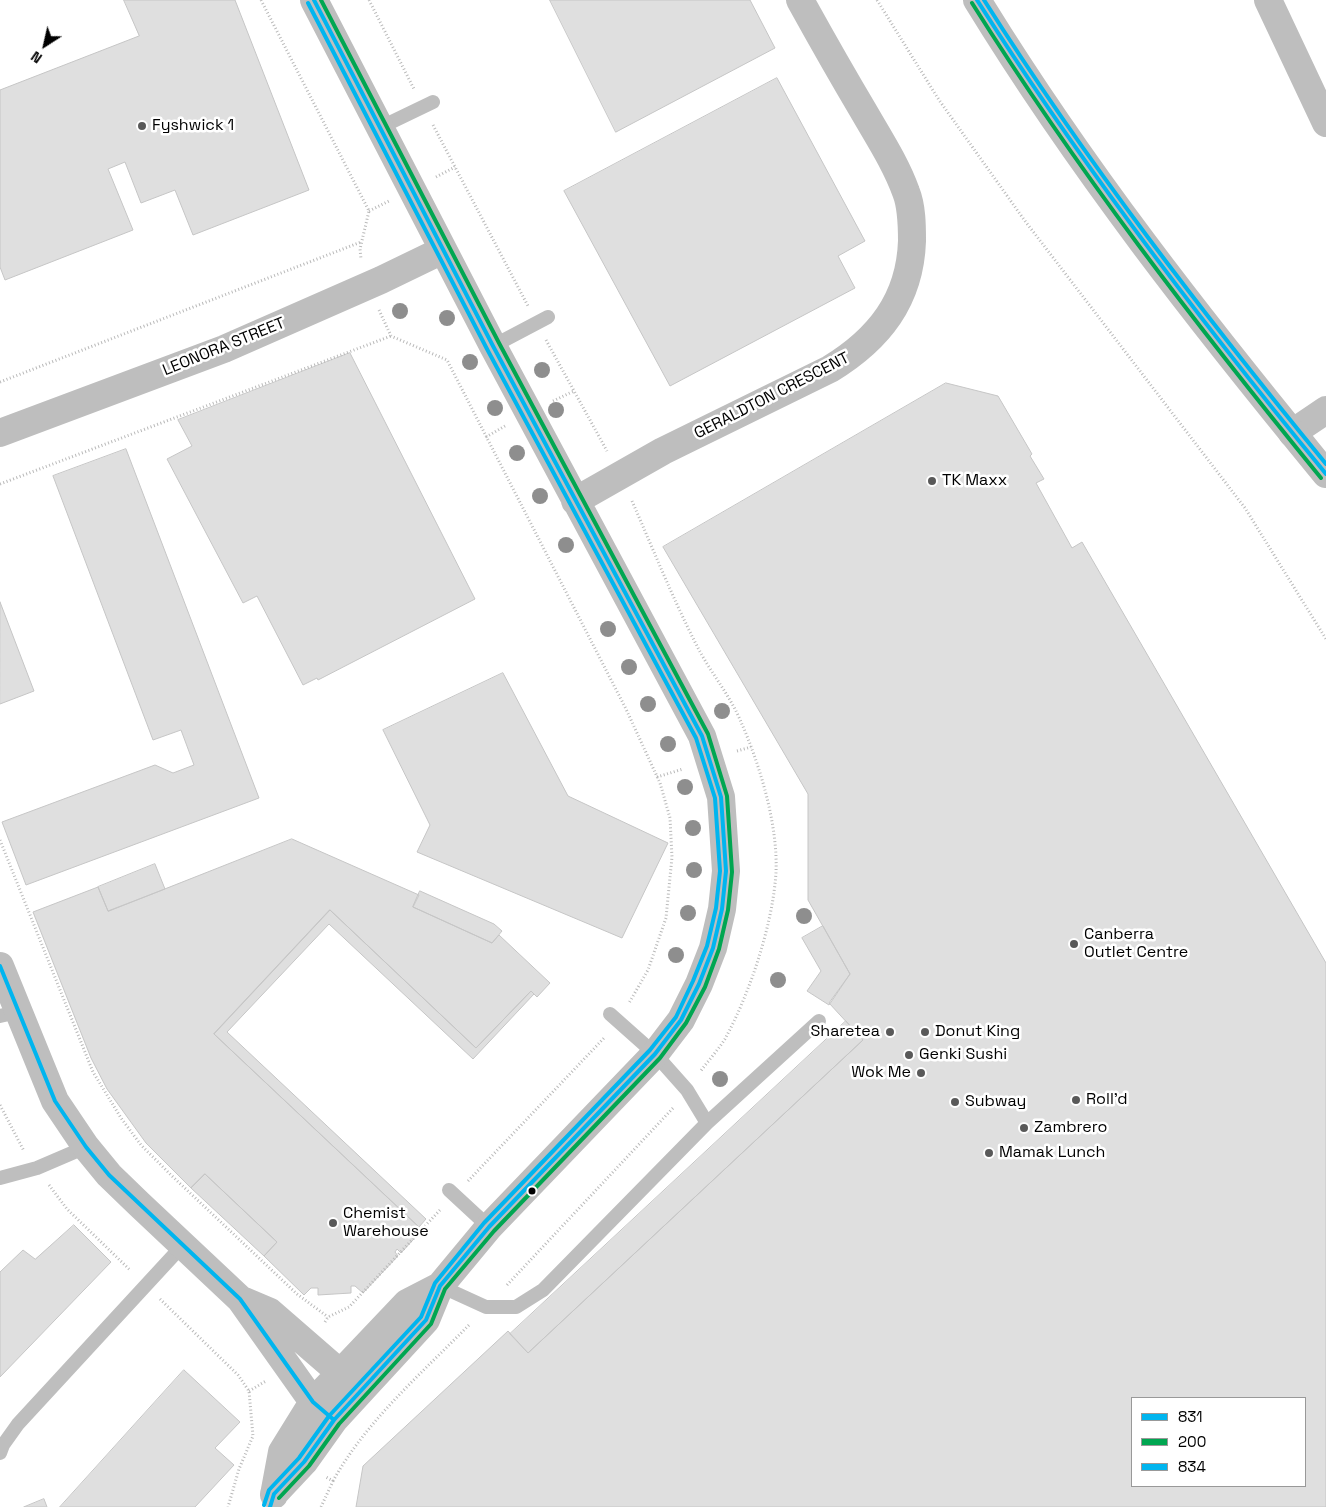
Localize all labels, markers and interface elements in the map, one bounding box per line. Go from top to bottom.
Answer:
north arrow [20,20,70,70]
text: N [27,47,45,67]
place label: Fyshwick 1 [152,116,234,136]
marker: Fyshwick 1 [136,120,148,132]
street label: LEONORA STREET [160,314,288,380]
street label: GERALDTON CRESCENT [691,349,853,443]
place label: TK Maxx [942,471,1007,491]
marker: TK Maxx [926,475,938,487]
place label: Canberra Outlet Centre [1084,925,1188,963]
marker: Canberra Outlet Centre [1068,938,1080,950]
place label: Sharetea [811,1022,880,1042]
place label: Donut King [935,1022,1020,1042]
marker: Sharetea [884,1026,896,1038]
marker: Donut King [919,1026,931,1038]
place label: Genki Sushi [919,1045,1007,1065]
marker: Genki Sushi [903,1049,915,1061]
place label: Wok Me [851,1063,911,1083]
marker: Wok Me [915,1067,927,1079]
place label: Roll'd [1086,1090,1128,1110]
place label: Subway [965,1092,1026,1112]
marker: Roll'd [1070,1094,1082,1106]
marker: Subway [949,1096,961,1108]
place label: Zambrero [1034,1118,1107,1138]
marker: Zambrero [1018,1122,1030,1134]
place label: Mamak Lunch [999,1143,1105,1163]
marker: Mamak Lunch [983,1147,995,1159]
unlabelled marker [527,1186,537,1196]
place label: Chemist Warehouse [343,1204,429,1242]
marker: Chemist Warehouse [327,1217,339,1229]
legend [1131,1397,1306,1487]
text: 831 [1178,1407,1202,1426]
text: 200 [1178,1432,1206,1451]
text: 834 [1178,1457,1206,1476]

